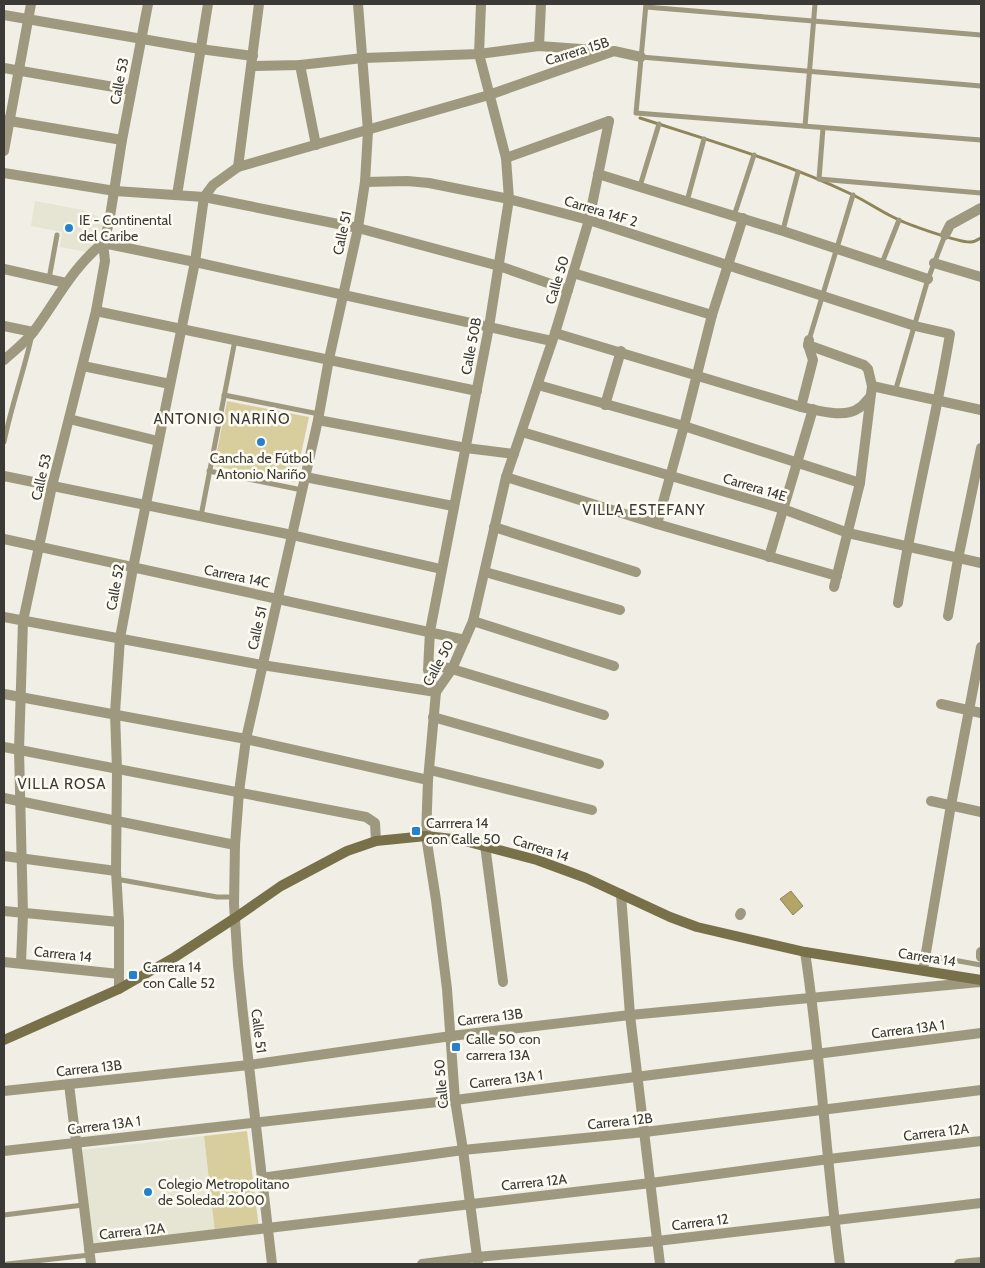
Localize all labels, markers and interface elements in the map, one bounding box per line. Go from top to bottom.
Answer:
street label: Carrera 15B [543,33,611,69]
street label: Calle 53 [106,56,132,106]
street label: Carrera 14F 2 [562,191,640,231]
street label: Calle 51 [329,209,355,257]
place label: IE - Continental del Caribe [79,211,172,245]
marker: IE - Continental del Caribe [63,222,75,234]
street label: Calle 50 [541,253,573,306]
street label: Calle 50B [457,316,485,376]
district label: ANTONIO NARIÑO [153,410,291,428]
marker: Cancha de Fútbol Antonio Nariño [255,436,267,448]
place label: Cancha de Fútbol Antonio Nariño [210,449,313,483]
street label: Calle 53 [27,452,55,502]
street label: Carrera 14E [721,469,789,505]
district label: VILLA ESTEFANY [582,501,706,519]
street label: Carrera 14C [203,560,272,592]
street label: Calle 52 [102,562,128,612]
street label: Calle 51 [243,604,271,652]
street label: Calle 50 [418,637,458,689]
district label: VILLA ROSA [17,775,107,793]
place label: Carrrera 14 con Calle 50 [426,814,501,848]
marker: Carrrera 14 con Calle 50 [410,825,422,837]
street label: Carrera 14 [511,830,571,866]
street label: Carrera 14 [33,942,93,966]
street label: Carrera 14 [897,944,957,970]
place label: Carrera 14 con Calle 52 [143,958,215,992]
marker: Carrera 14 con Calle 52 [127,969,139,981]
street label: Carrera 13B [456,1004,524,1030]
street label: Calle 51 [247,1008,271,1054]
street label: Carrera 13A 1 [870,1016,946,1042]
place label: Calle 50 con carrera 13A [466,1030,541,1064]
marker: Calle 50 con carrera 13A [450,1041,462,1053]
street label: Carrera 13B [55,1056,123,1080]
street label: Calle 50 [430,1058,452,1109]
street label: Carrera 13A 1 [468,1066,544,1092]
street label: Carrera 12B [586,1109,654,1133]
street label: Carrera 13A 1 [66,1112,142,1138]
street label: Carrera 12A [902,1119,970,1145]
street label: Carrera 12A [500,1170,568,1194]
place label: Colegio Metropolitano de Soledad 2000 [158,1175,290,1209]
marker: Colegio Metropolitano de Soledad 2000 [142,1186,154,1198]
street label: Carrera 12 [670,1210,730,1234]
street label: Carrera 12A [98,1219,166,1243]

